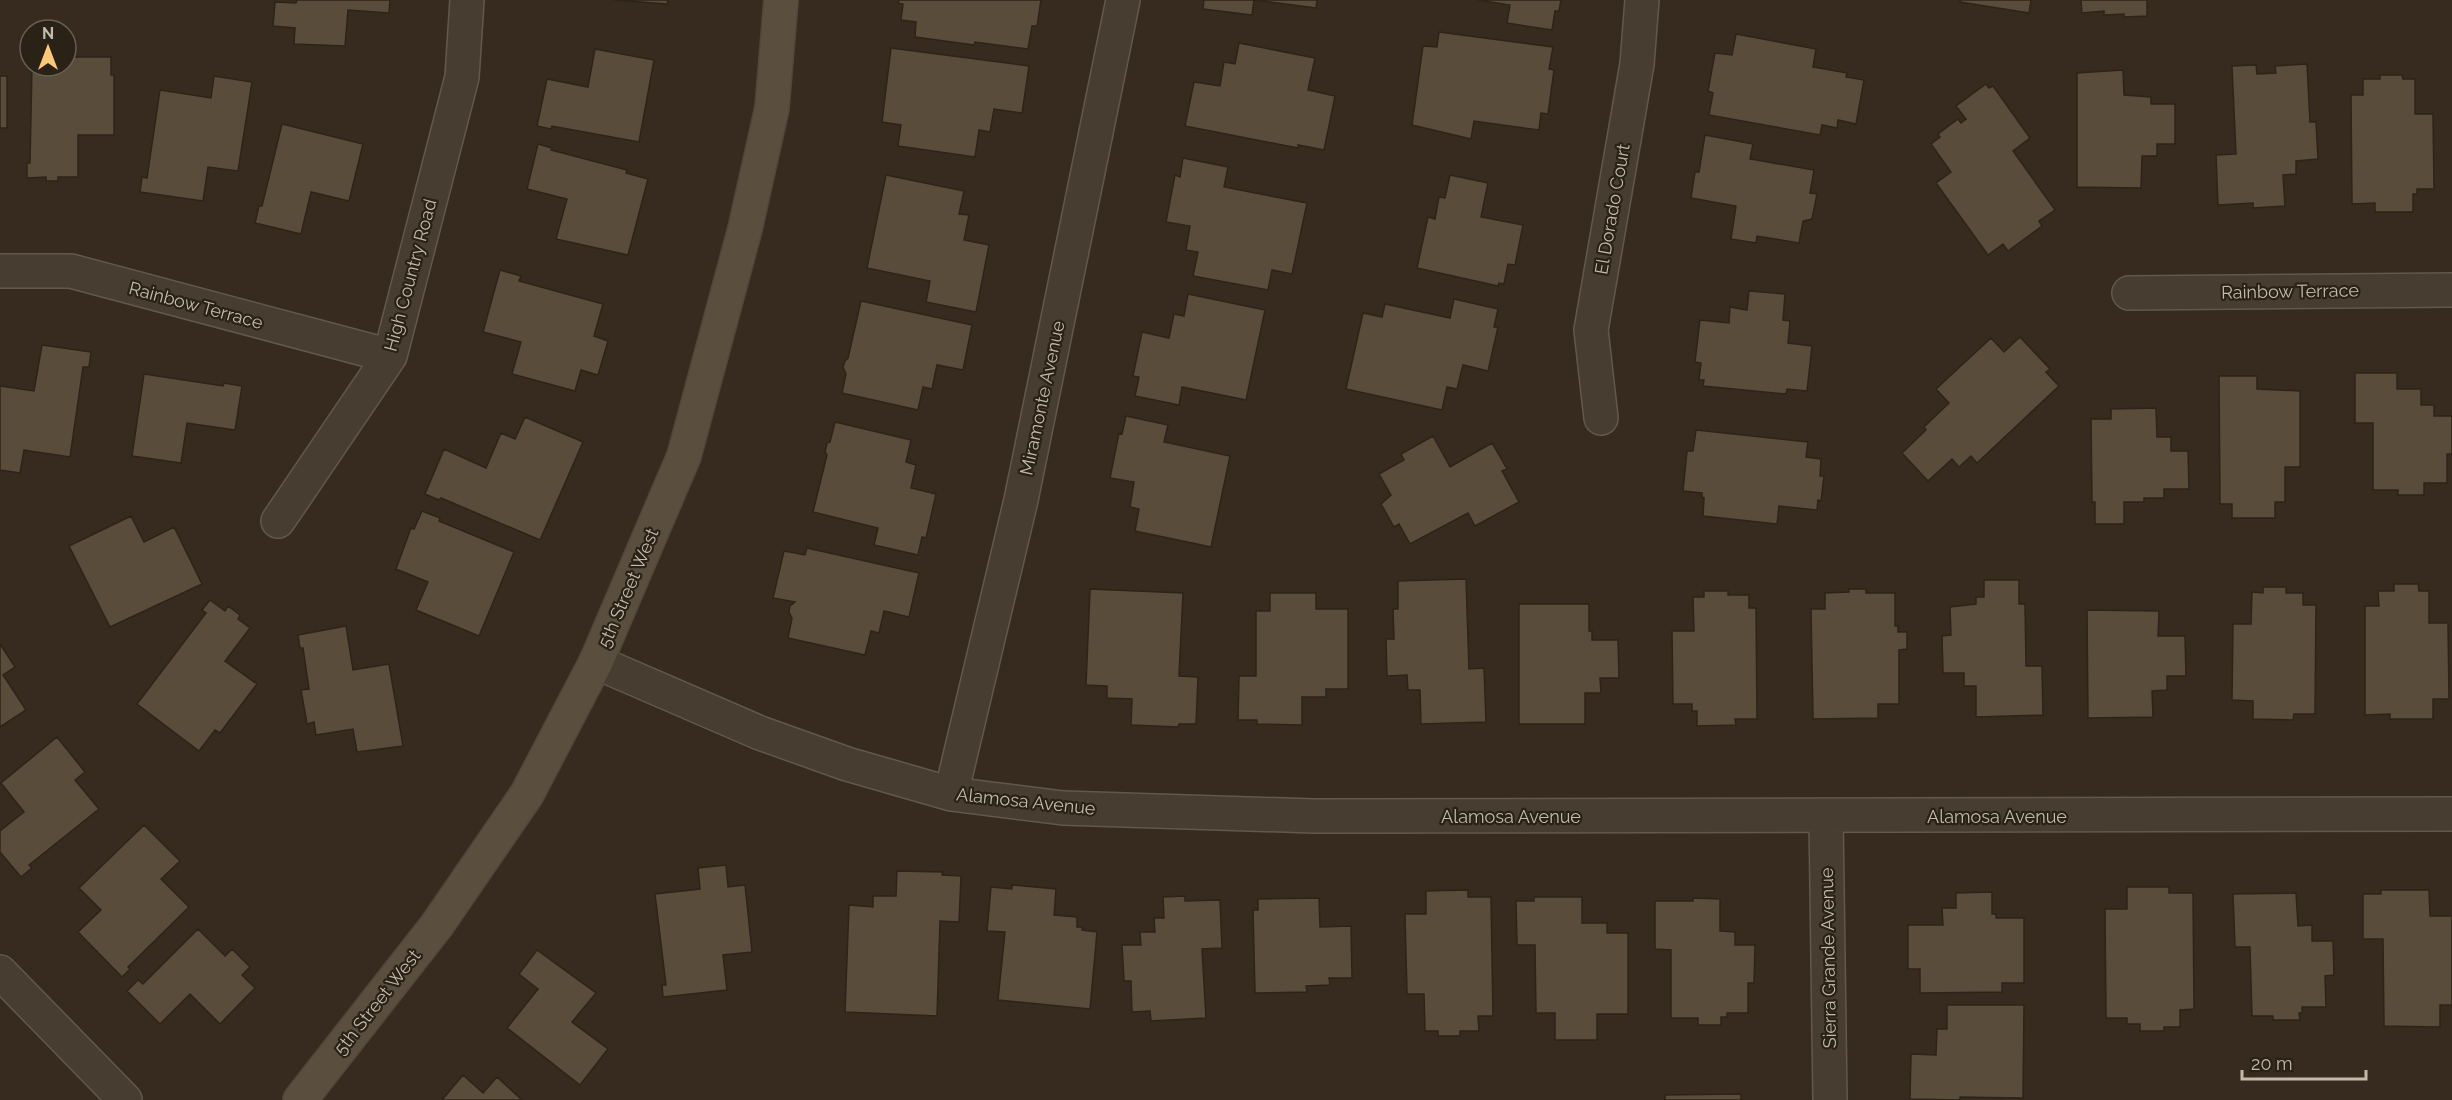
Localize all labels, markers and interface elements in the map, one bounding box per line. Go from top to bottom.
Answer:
north arrow [18,18,78,78]
text: N [42,24,54,43]
street label: El Dorado Court [1590,142,1634,276]
street label: High Country Road [380,196,440,354]
street label: Rainbow Terrace [127,277,266,333]
street label: Rainbow Terrace [2221,279,2360,303]
street label: Miramonte Avenue [1015,319,1069,477]
street label: 5th Street West [593,525,663,651]
street label: Alamosa Avenue [955,783,1097,819]
street label: Alamosa Avenue [1441,806,1581,827]
street label: Alamosa Avenue [1927,806,2067,827]
street label: Sierra Grande Avenue [1816,867,1840,1049]
street label: 5th Street West [329,945,425,1059]
scale bar [2242,1043,2366,1081]
text: 20 m [2251,1053,2293,1074]

